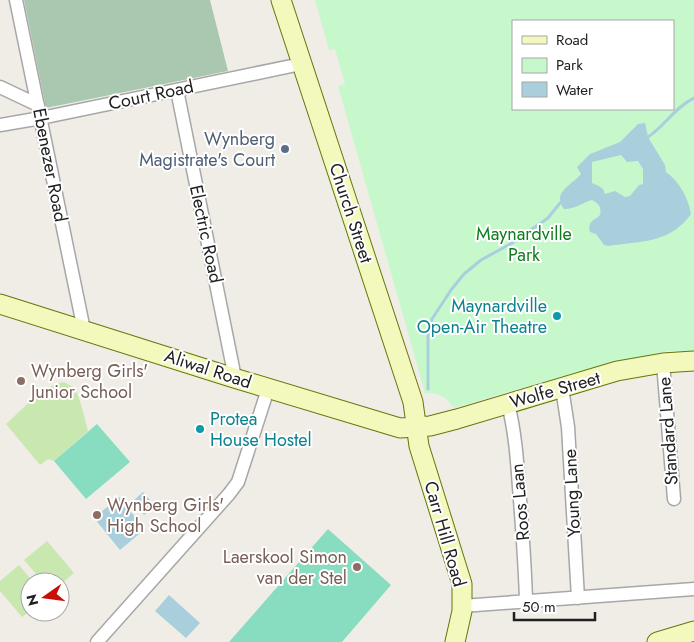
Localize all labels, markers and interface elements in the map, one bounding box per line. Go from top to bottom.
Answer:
legend [512,20,674,110]
text: Road [556,29,588,51]
text: Park [556,54,583,76]
street label: Court Road [106,73,196,117]
text: Water [556,79,594,101]
street label: Ebenezer Road [26,106,74,224]
place label: Wynberg Magistrate's Court [139,126,276,173]
marker: Wynberg Magistrate's Court [279,143,291,155]
street label: Church Street [323,160,380,267]
street label: Electric Road [183,182,229,286]
park label: Maynardville Park [476,221,572,268]
place label: Maynardville Open-Air Theatre [417,293,547,340]
marker: Maynardville Open-Air Theatre [551,310,563,322]
street label: Aliwal Road [161,343,255,395]
place label: Wynberg Girls' Junior School [29,358,148,405]
street label: Wolfe Street [507,364,604,415]
marker: Wynberg Girls' Junior School [15,375,27,387]
street label: Standard Lane [651,376,685,486]
place label: Protea House Hostel [210,406,312,453]
marker: Protea House Hostel [194,423,206,435]
street label: Young Lane [557,448,587,538]
street label: Roos Laan [504,462,536,542]
street label: Carr Hill Road [418,478,472,590]
place label: Wynberg Girls' High School [107,492,224,539]
marker: Wynberg Girls' High School [91,509,103,521]
place label: Laerskool Simon van der Stel [223,544,347,591]
marker: Laerskool Simon van der Stel [351,561,363,573]
north arrow [20,572,70,622]
scale bar [514,590,595,622]
text: N [21,592,43,608]
text: 50 m [522,596,556,618]

